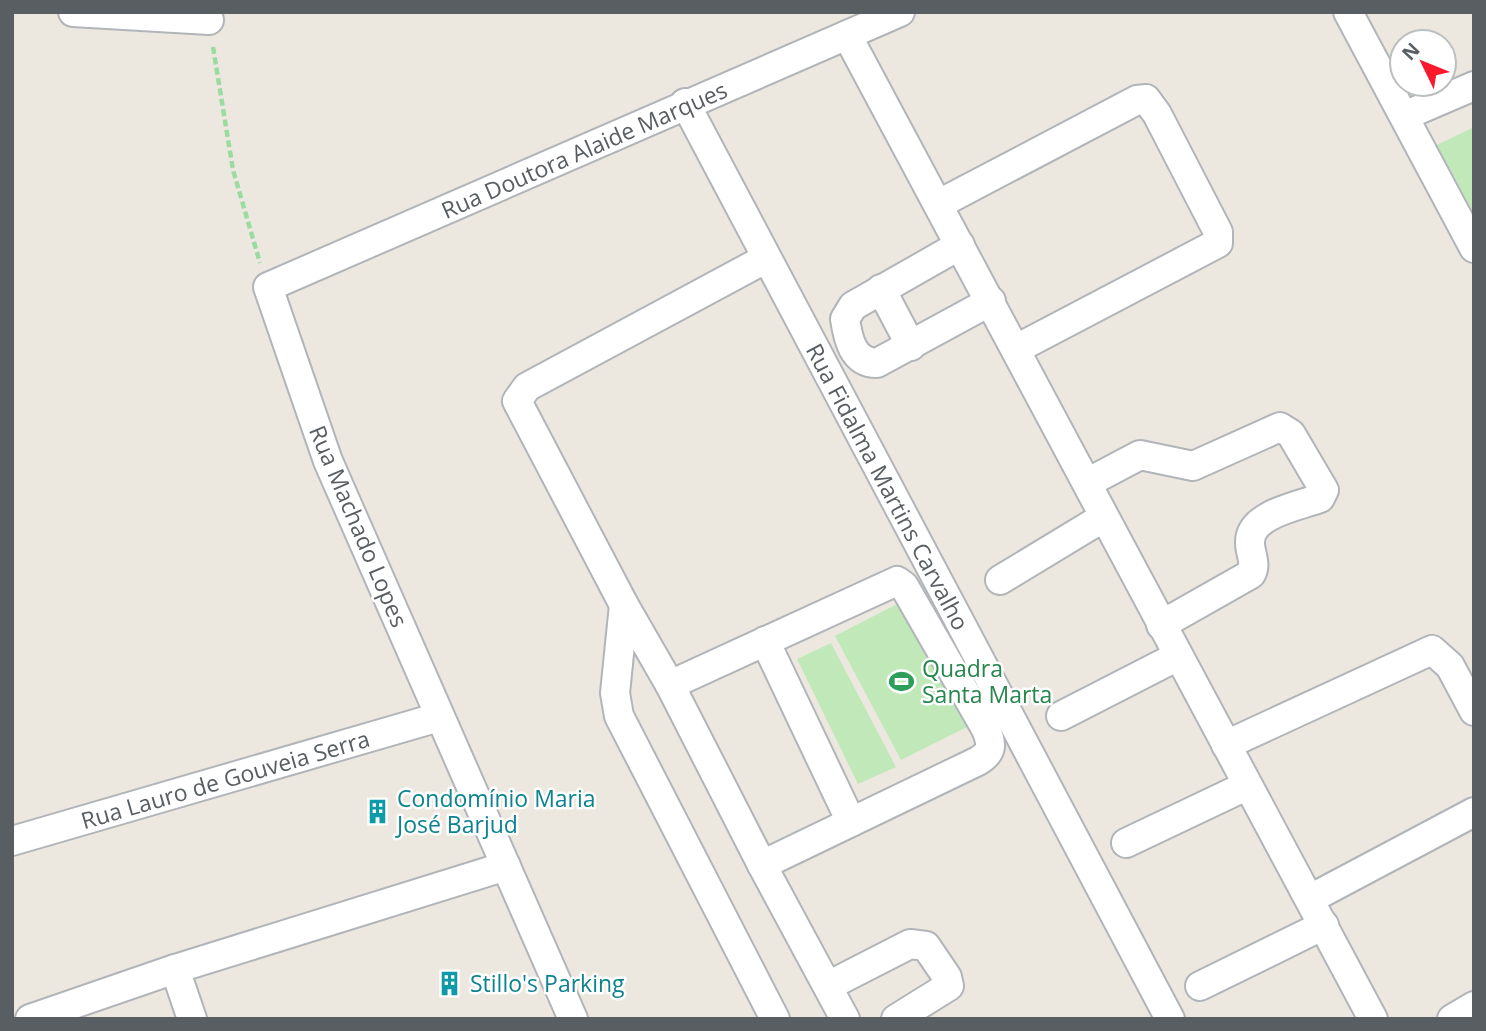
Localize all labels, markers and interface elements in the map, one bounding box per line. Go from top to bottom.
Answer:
north arrow [1388,28,1458,98]
text: N [1396,37,1425,66]
street label: Rua Doutora Alaide Marques [436,73,732,226]
street label: Rua Fidalma Martins Carvalho [799,338,977,636]
street label: Rua Machado Lopes [302,420,416,632]
place label: Quadra Santa Marta [922,652,1052,710]
sports icon: Quadra Santa Marta [888,667,916,695]
street label: Rua Lauro de Gouveia Serra [77,722,373,836]
place label: Condomínio Maria José Barjud [395,782,596,840]
building icon: Condomínio Maria José Barjud [363,797,391,825]
place label: Stillo's Parking [470,967,625,999]
building icon: Stillo's Parking [436,969,464,997]

